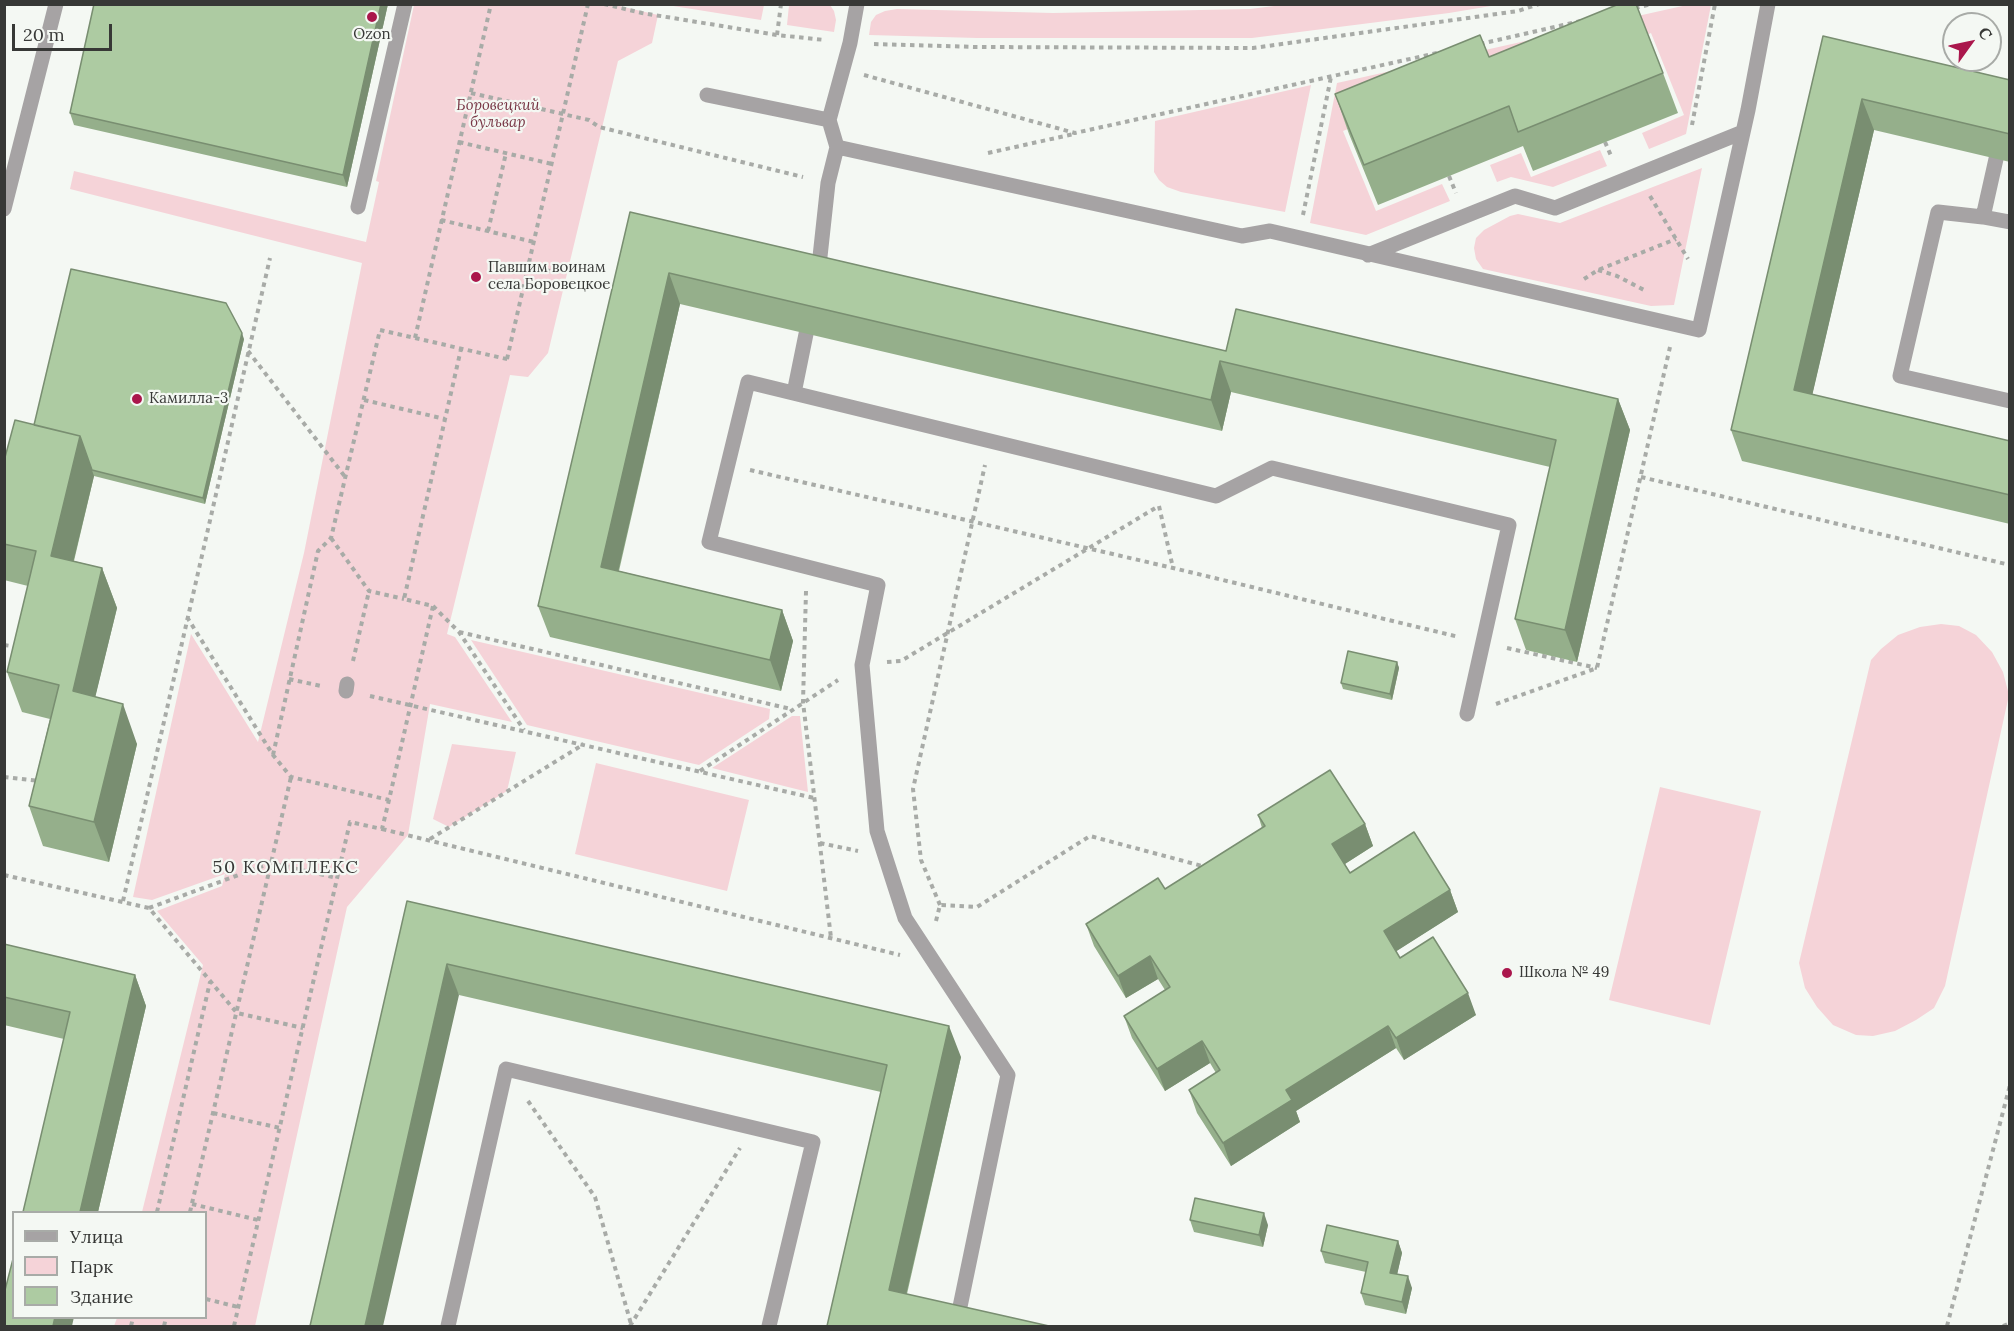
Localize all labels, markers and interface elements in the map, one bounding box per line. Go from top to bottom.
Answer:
marker: Ozon [365,10,379,24]
scale bar [15,12,116,50]
north arrow [1942,12,2002,72]
text: 20 m [23,23,65,46]
text: С [1974,23,1997,43]
place label: Ozon [353,26,391,44]
park label: Боровецкий бульвар [456,97,540,132]
place label: Павшим воинам села Боровецкое [488,259,610,294]
marker: Павшим воинам села Боровецкое [469,270,483,284]
place label: Камилла-3 [149,390,228,408]
marker: Камилла-3 [130,392,144,406]
district label: 50 КОМПЛЕКС [213,857,359,879]
place label: Школа № 49 [1519,964,1609,982]
marker: Школа № 49 [1500,966,1514,980]
legend [12,1211,207,1319]
text: Улица [70,1225,123,1248]
text: Парк [70,1255,113,1278]
text: Здание [70,1285,133,1308]

